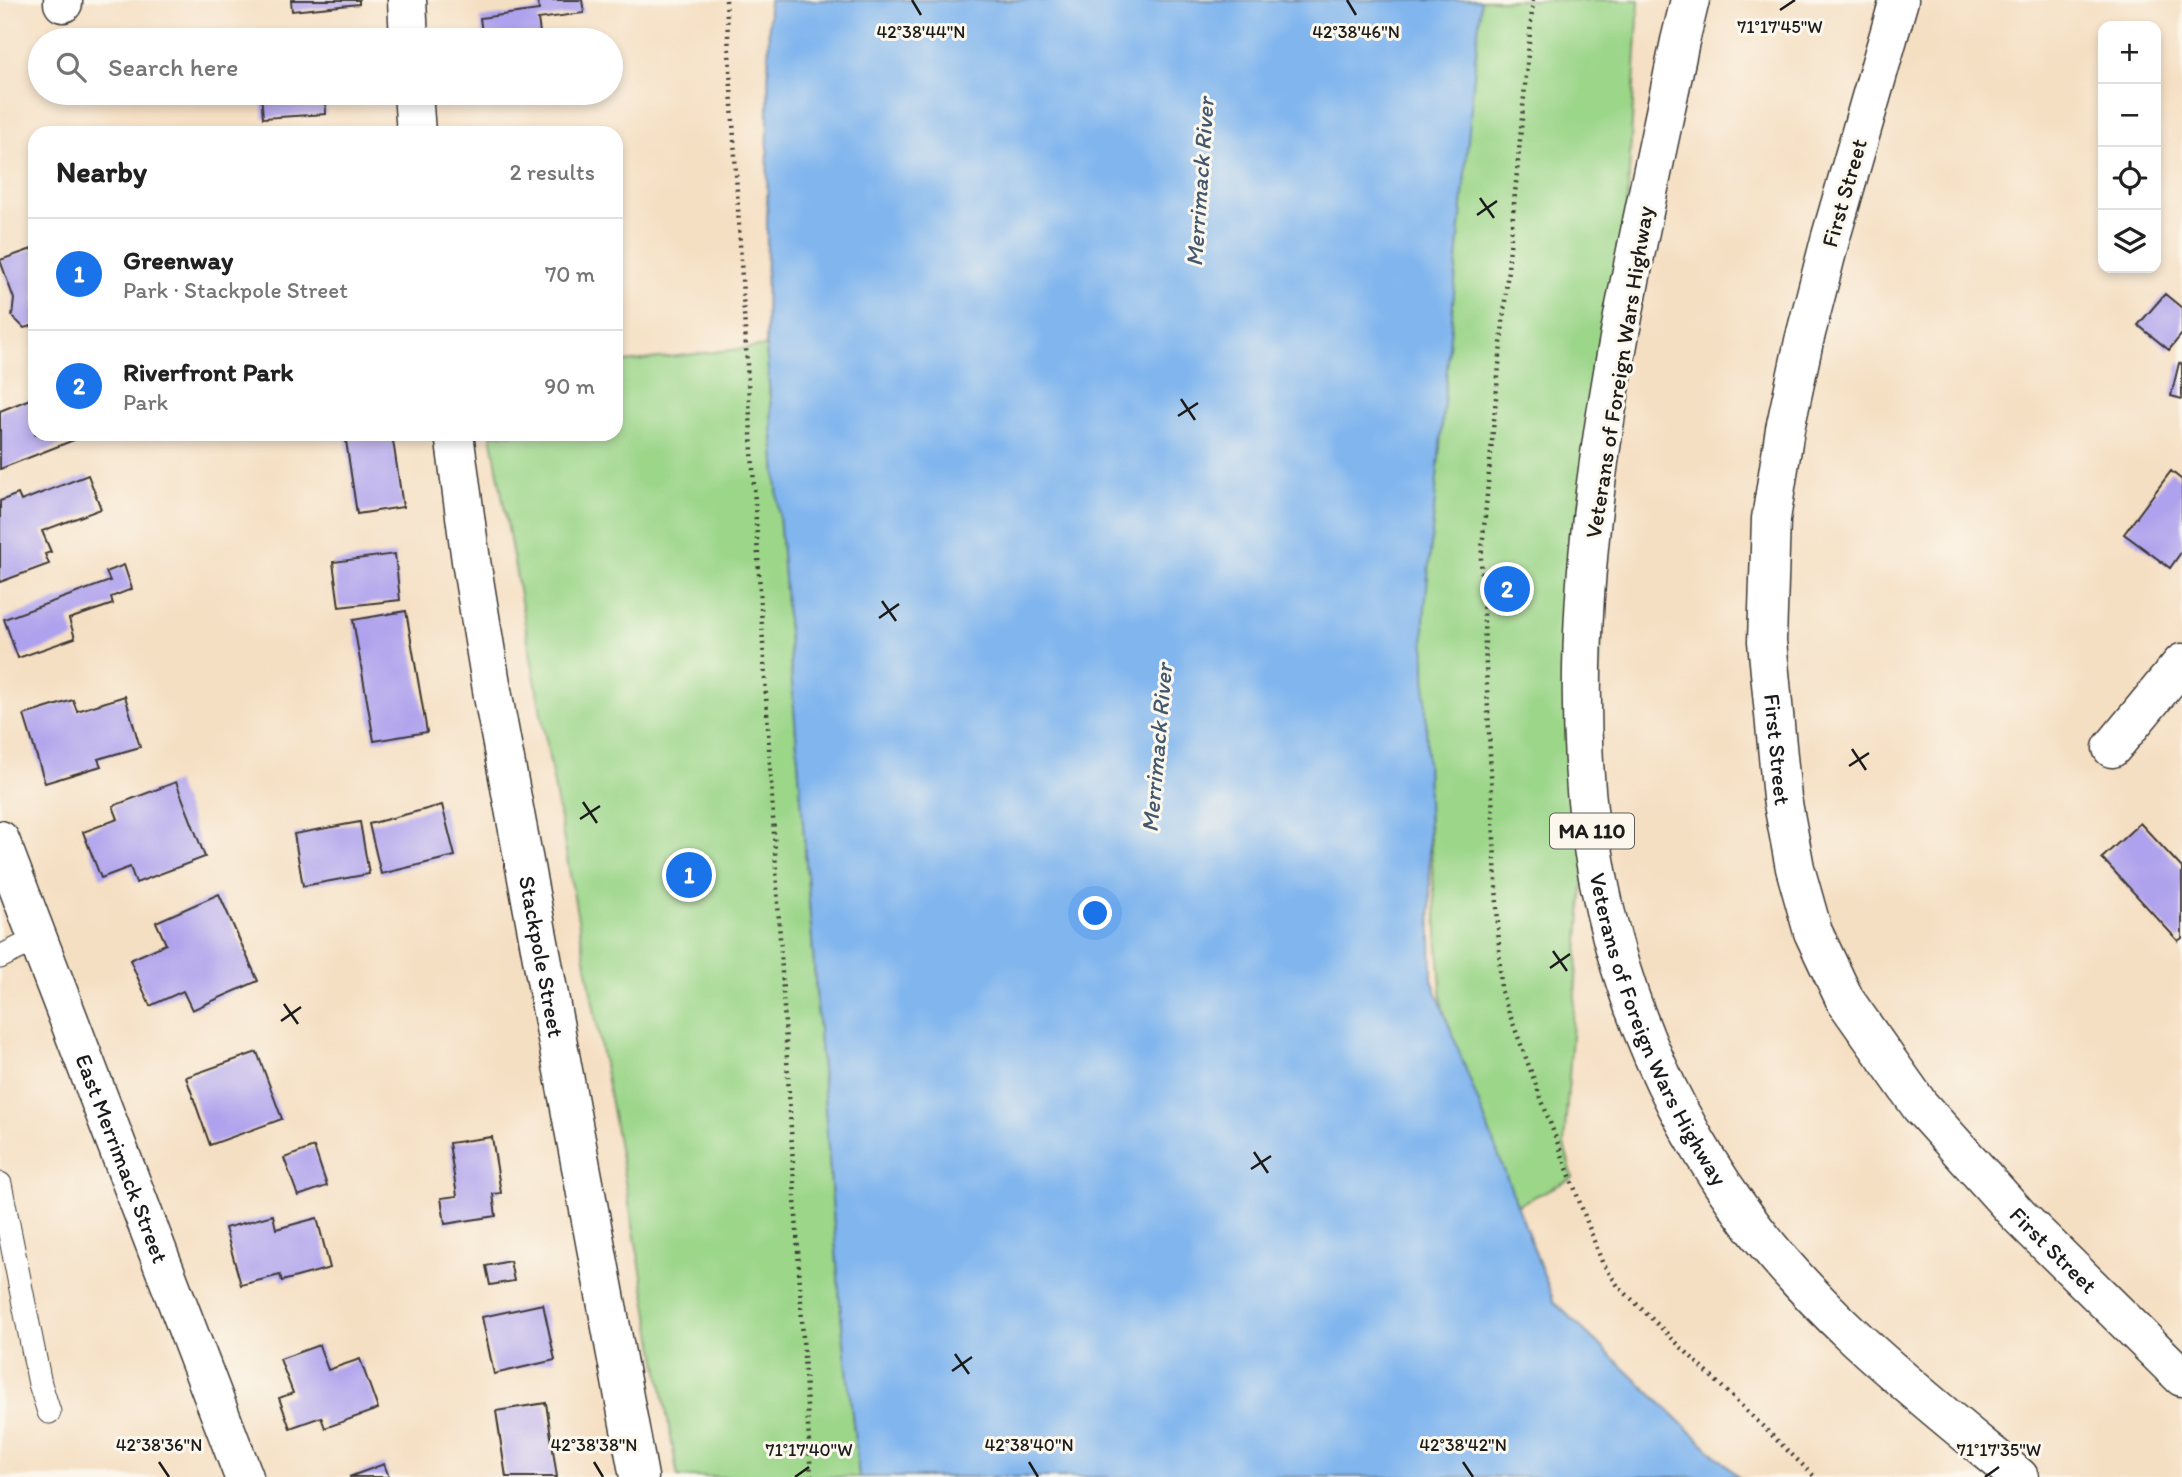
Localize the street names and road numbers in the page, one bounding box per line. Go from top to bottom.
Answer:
street label: First Street [1815,135,1873,251]
street label: Veterans of Foreign Wars Highway [1579,204,1659,540]
street label: First Street [1758,692,1797,808]
road number: MA 110 [1550,814,1634,848]
street label: Veterans of Foreign Wars Highway [1584,870,1734,1191]
street label: Stackpole Street [513,873,571,1040]
street label: East Merrimack Street [69,1050,175,1267]
street label: First Street [2004,1201,2103,1300]

